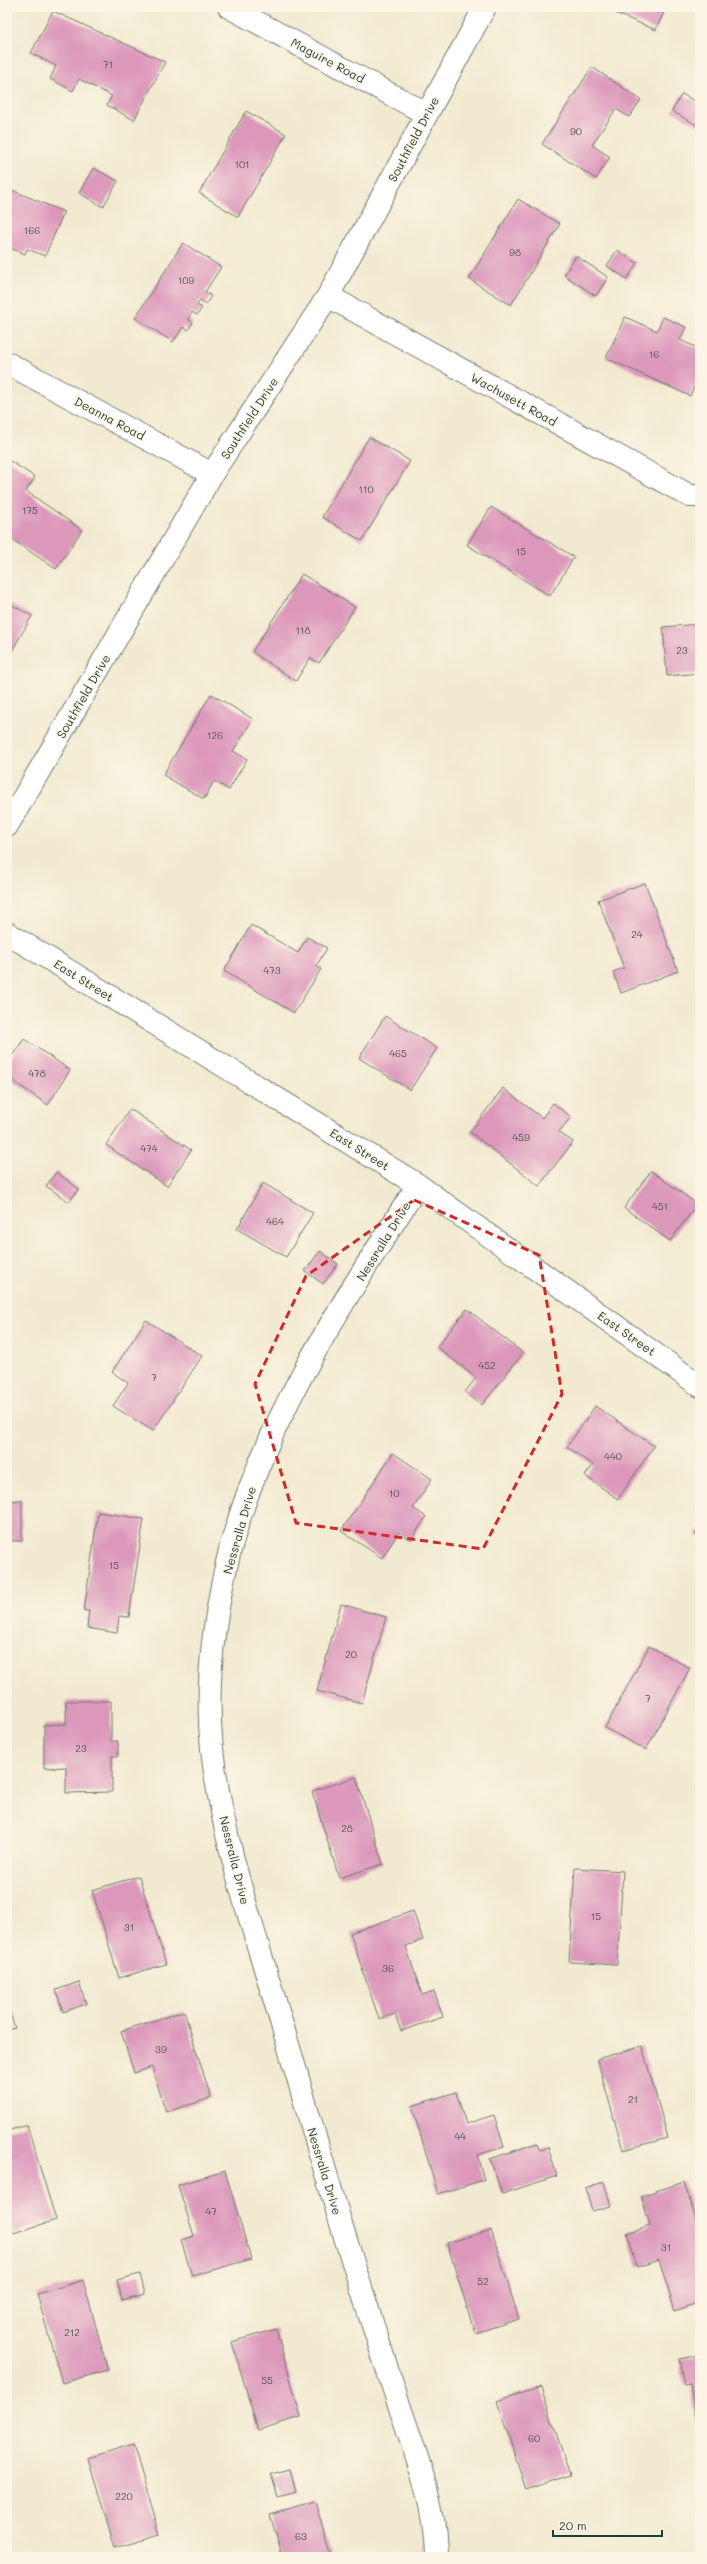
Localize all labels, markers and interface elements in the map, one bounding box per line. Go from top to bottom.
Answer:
street label: Maguire Road [288,34,368,86]
house number: 71 [103,57,113,71]
street label: Southfield Drive [384,94,442,184]
house number: 90 [570,124,582,138]
house number: 101 [234,157,250,171]
house number: 166 [24,223,40,237]
house number: 98 [509,245,521,259]
house number: 109 [178,273,194,287]
house number: 16 [649,347,659,361]
street label: Wachusett Road [468,369,560,429]
street label: Southfield Drive [217,374,281,462]
street label: Deanna Road [72,393,148,443]
house number: 110 [358,482,374,496]
house number: 175 [22,503,38,517]
house number: 15 [516,544,526,558]
house number: 118 [296,623,311,637]
house number: 23 [676,643,688,657]
street label: Southfield Drive [52,651,114,741]
house number: 126 [207,728,223,742]
house number: 24 [631,927,643,941]
street label: East Street [51,955,117,1005]
house number: 473 [263,963,281,977]
house number: 465 [389,1046,407,1060]
house number: 478 [28,1066,46,1080]
street label: East Street [327,1124,393,1174]
house number: 459 [512,1130,530,1144]
house number: 474 [140,1141,158,1155]
street label: Nessralla Drive [352,1198,414,1284]
house number: 451 [652,1199,668,1213]
house number: 464 [266,1214,284,1228]
street label: East Street [595,1307,659,1359]
house number: 452 [478,1358,496,1372]
house number: 7 [151,1370,157,1384]
house number: 440 [604,1449,622,1463]
street label: Nessralla Drive [219,1484,259,1576]
house number: 10 [389,1486,399,1500]
house number: 15 [109,1558,119,1572]
house number: 20 [345,1647,357,1661]
house number: 7 [645,1691,651,1705]
house number: 23 [75,1741,87,1755]
street label: Nessralla Drive [216,1814,254,1906]
house number: 28 [341,1821,353,1835]
house number: 15 [591,1909,601,1923]
house number: 31 [124,1920,134,1934]
house number: 36 [382,1961,394,1975]
house number: 39 [155,2042,167,2056]
house number: 21 [628,2092,638,2106]
street label: Nessralla Drive [304,2125,346,2217]
house number: 44 [454,2129,466,2143]
house number: 47 [205,2204,217,2218]
house number: 31 [661,2240,671,2254]
house number: 52 [477,2274,489,2288]
house number: 212 [64,2325,80,2339]
house number: 55 [261,2373,273,2387]
house number: 60 [528,2431,540,2445]
house number: 220 [115,2489,133,2503]
scale bar [553,2512,662,2538]
text: 20 m [559,2517,587,2533]
house number: 63 [295,2529,307,2543]

